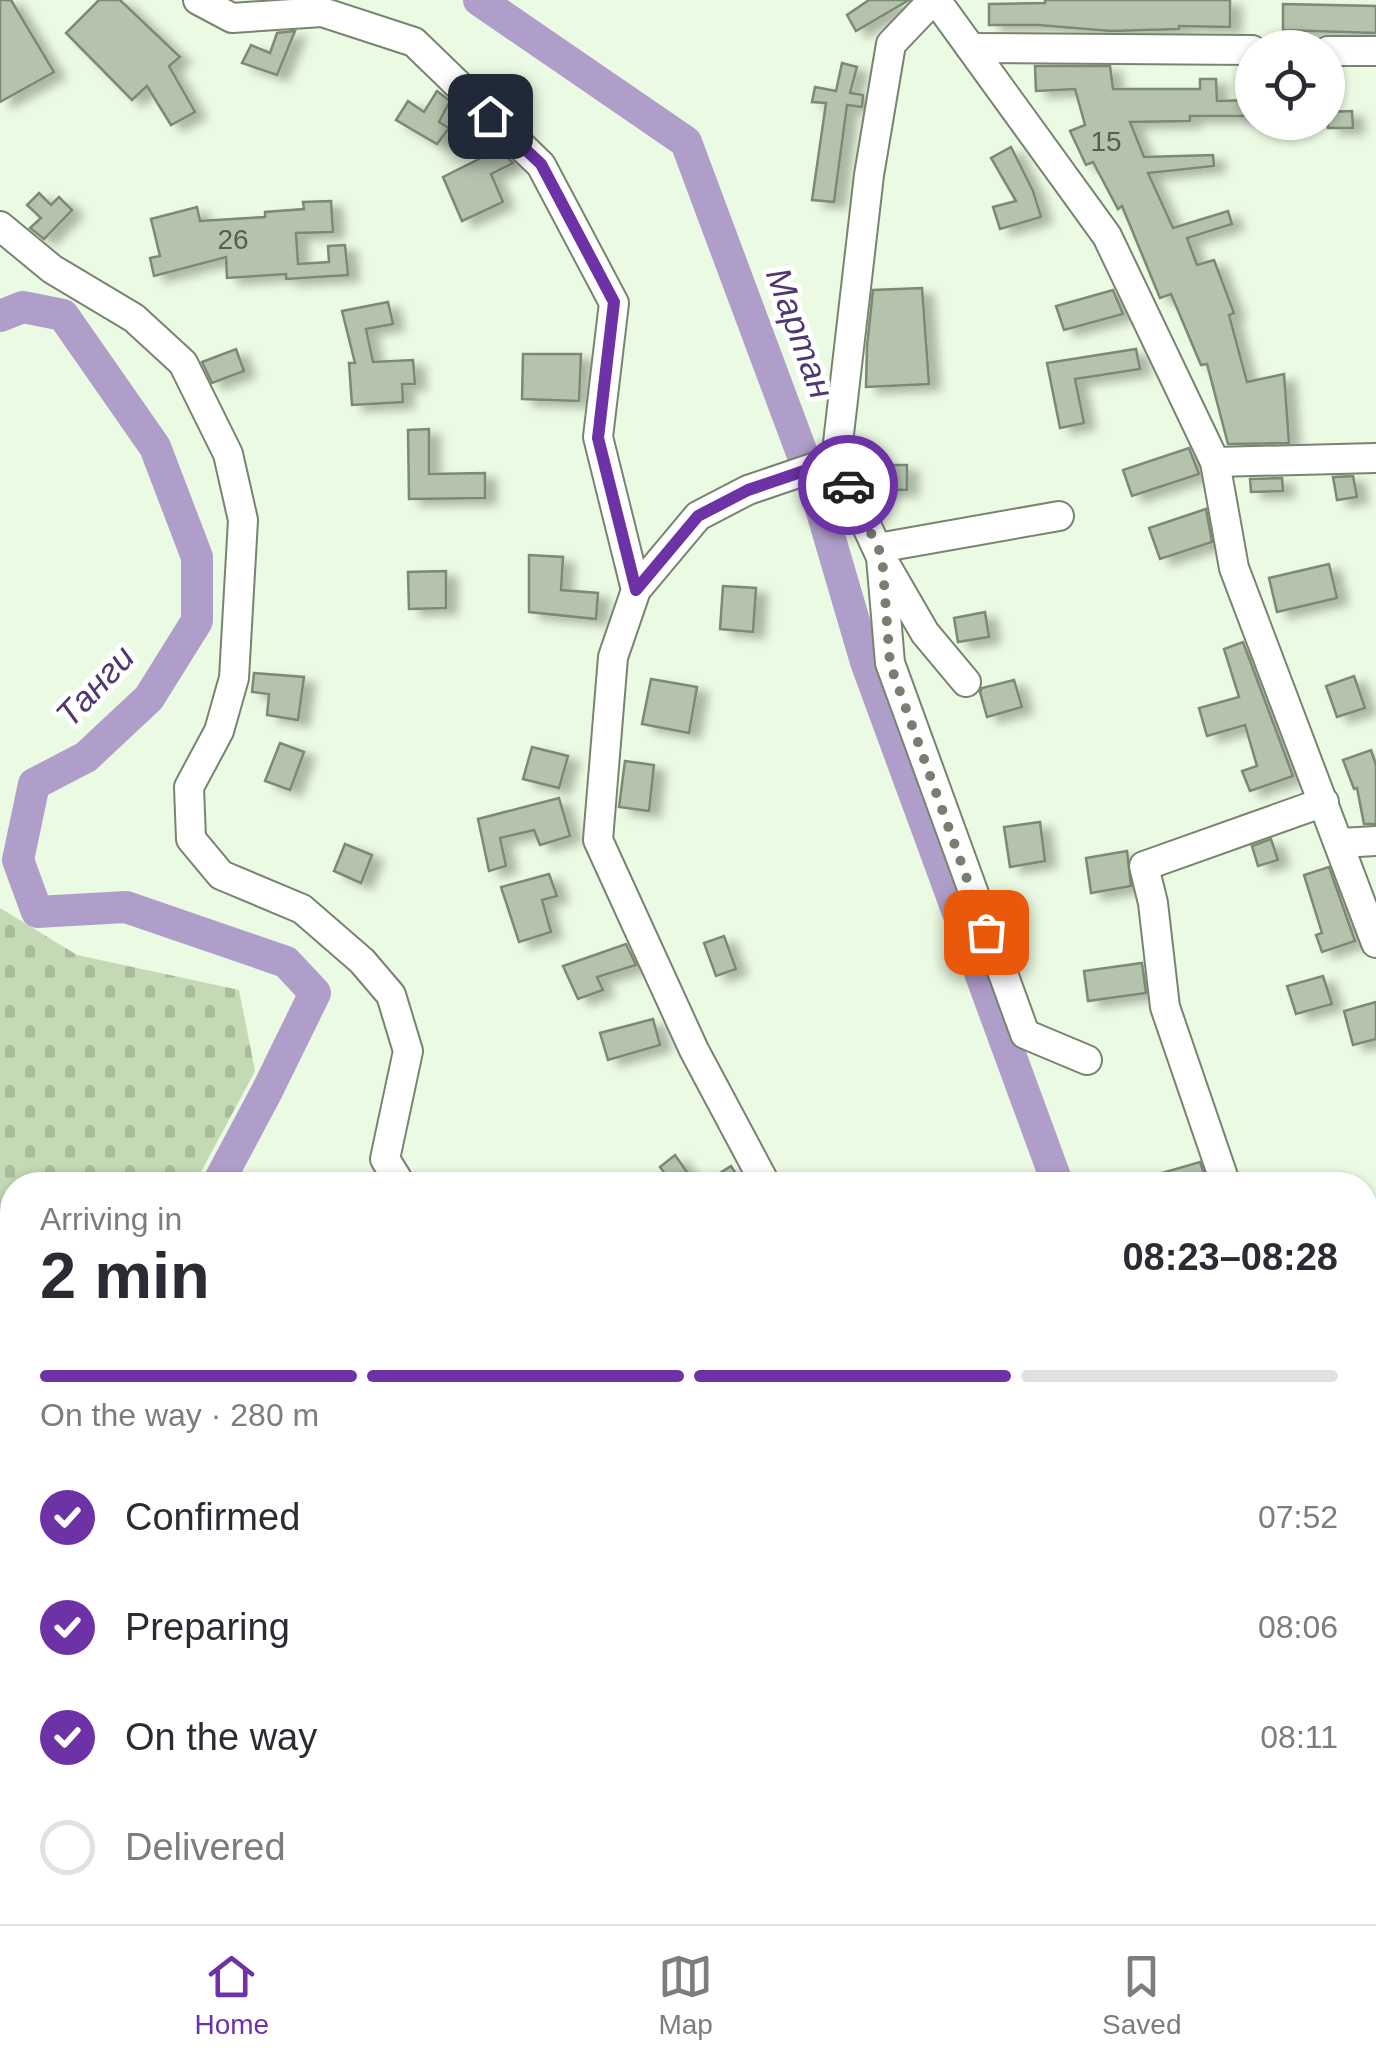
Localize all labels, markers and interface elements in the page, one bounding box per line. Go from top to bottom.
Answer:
map controls [1235,30,1345,140]
button: locate [1235,30,1345,140]
pin [448,74,533,159]
icon: home [463,89,518,144]
house number: 15 [1090,126,1122,157]
house number: 26 [217,224,249,255]
water label: Мартан [759,262,842,403]
courier [798,435,898,535]
icon: car [821,458,876,513]
water label: Танги [48,637,142,734]
pin [944,890,1029,975]
icon: bag [959,905,1014,960]
text: Arriving in [40,1201,182,1237]
text: 08:23–08:28 [1122,1236,1338,1278]
text: 2 min [40,1239,210,1312]
text: On the way · 280 m [40,1397,319,1433]
icon: check [40,1490,95,1545]
text: Confirmed [125,1496,300,1538]
text: 07:52 [1258,1499,1338,1535]
icon: check [40,1600,95,1655]
text: Preparing [125,1606,290,1648]
text: 08:06 [1258,1609,1338,1645]
icon: check [40,1710,95,1765]
text: On the way [125,1716,317,1758]
text: 08:11 [1260,1719,1338,1755]
text: Delivered [125,1826,286,1868]
tab: Home [194,1949,269,2041]
tab: Map [658,1949,713,2041]
tab: Saved [1102,1949,1181,2041]

